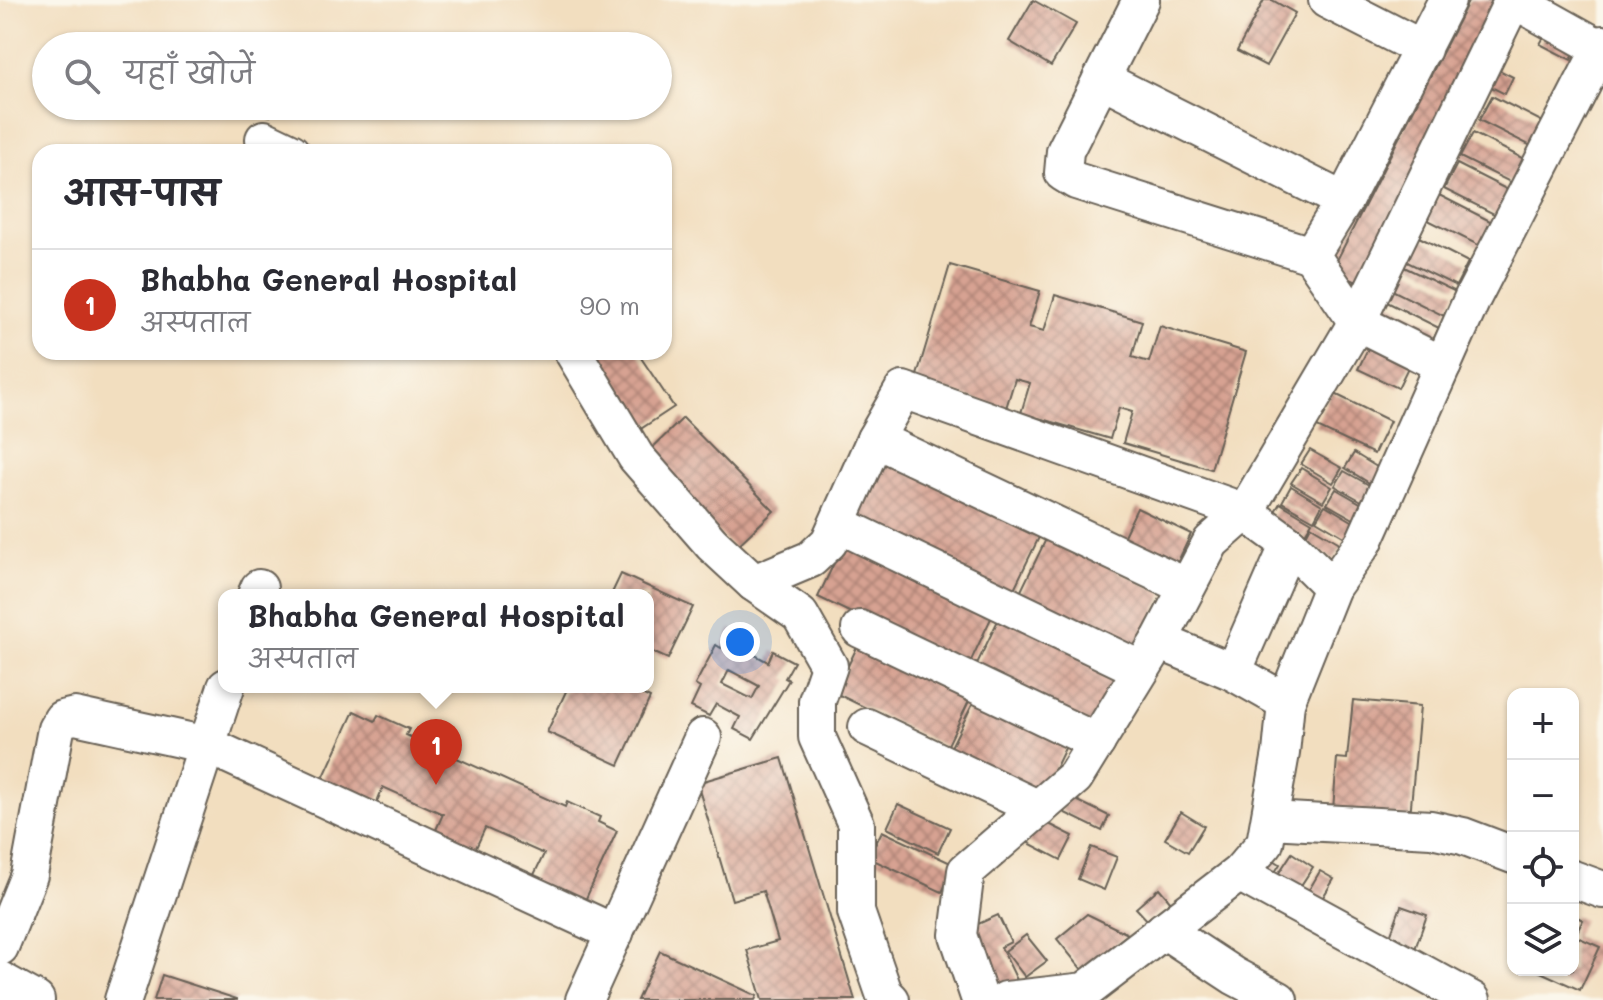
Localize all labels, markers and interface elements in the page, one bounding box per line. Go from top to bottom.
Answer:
search box [32,32,672,120]
text: यहाँ खोजें [124,52,255,92]
icon: search [60,54,104,98]
text: आस-पास [64,169,220,214]
text: Bhabha General Hospital [140,259,517,299]
text: 1 [84,288,96,322]
text: 90 m [580,288,640,322]
text: अस्पताल [140,305,250,339]
popup [218,589,654,693]
text: Bhabha General Hospital [247,595,625,635]
your location [720,622,760,662]
text: अस्पताल [247,641,358,675]
map controls [1507,688,1579,976]
button: + [1507,688,1579,760]
pin: 1 [410,719,462,785]
button: − [1507,760,1579,832]
button: locate [1507,832,1579,904]
button: layers [1507,904,1579,976]

